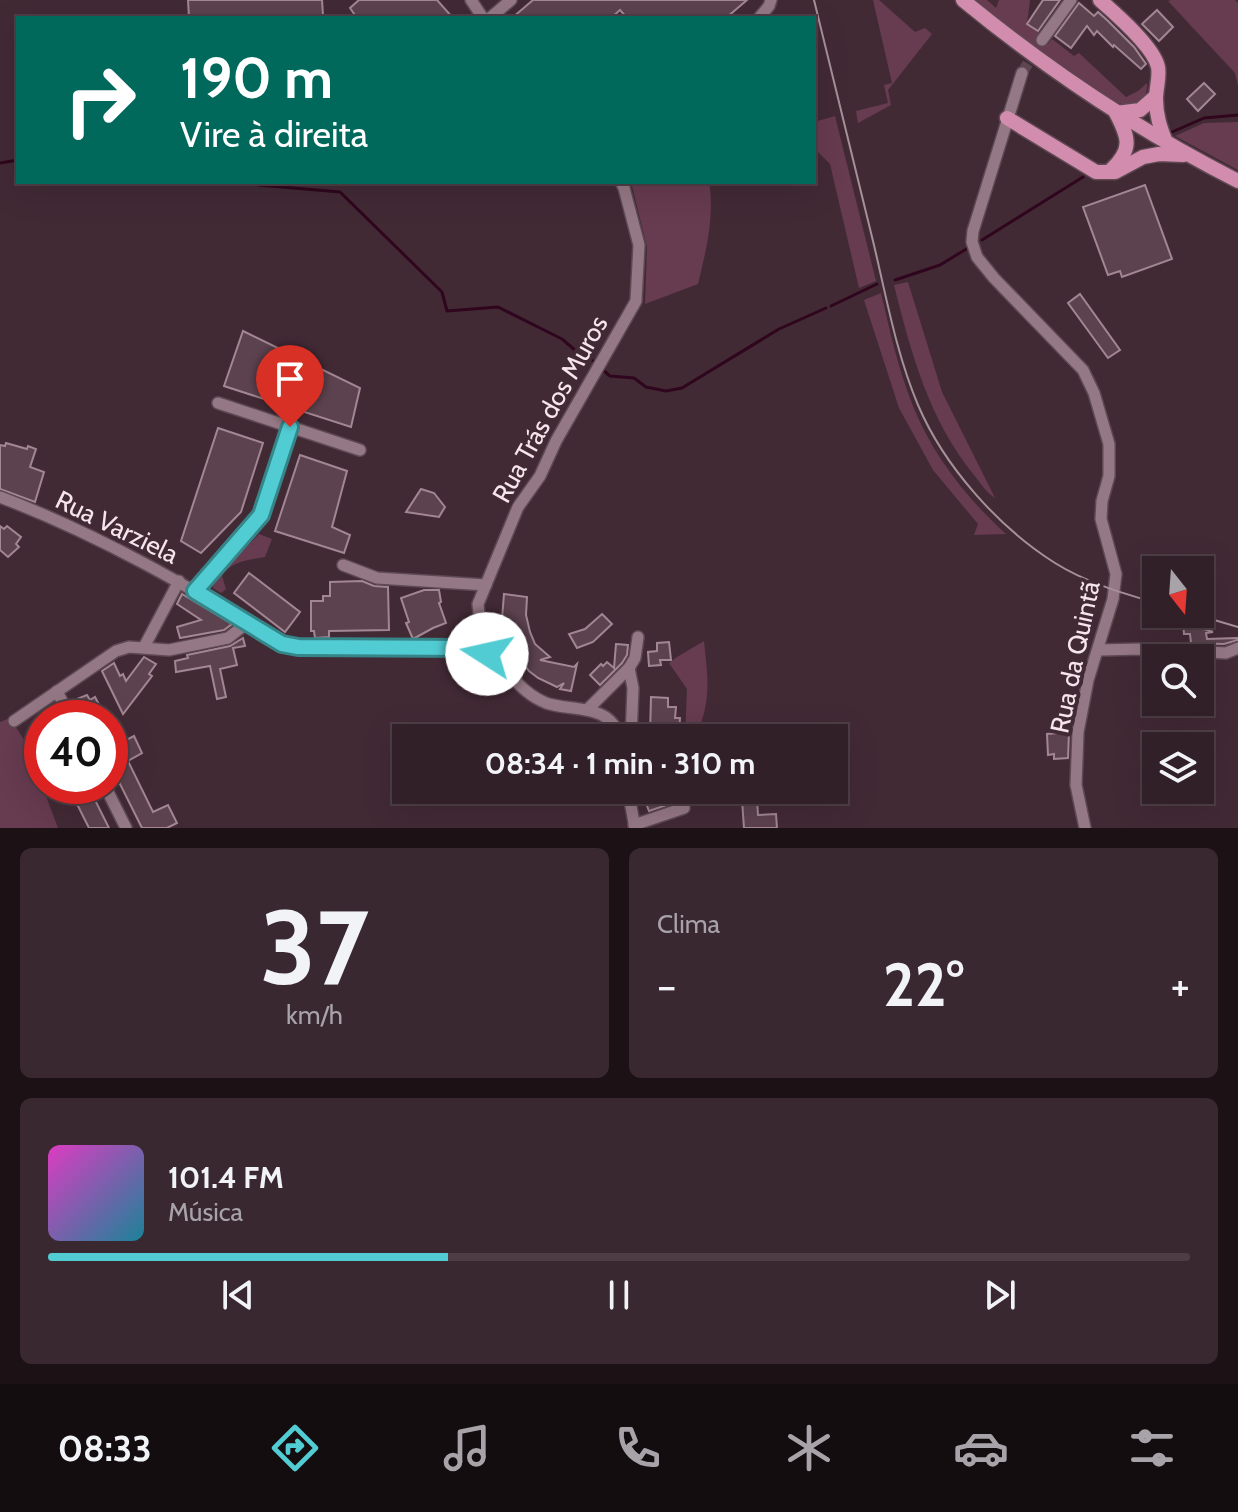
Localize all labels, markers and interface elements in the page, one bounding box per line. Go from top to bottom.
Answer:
text: 190 m [180,44,333,112]
icon: right [48,48,152,152]
text: Vire à direita [180,112,368,156]
street label: Rua Trás dos Muros [485,310,615,508]
pin [256,345,324,427]
icon: arrive [268,357,312,401]
street label: Rua Varziela [50,484,184,571]
north arrow [1142,556,1214,628]
map controls [1142,556,1214,804]
street label: Rua da Quintã [1043,578,1107,736]
position arrow [445,612,529,696]
button: search [1142,644,1214,716]
speed limit sign: 40 [24,700,128,804]
button: layers [1142,732,1214,804]
text: 08:34 · 1 min · 310 m [485,745,755,782]
text: 37 [260,884,369,1010]
text: Clima [657,908,720,940]
text: 22° [883,948,964,1021]
text: − [657,959,676,1012]
text: + [1171,959,1190,1012]
text: km/h [286,999,343,1031]
text: 101.4 FM [168,1159,284,1196]
text: Música [168,1196,243,1228]
icon: previous [216,1273,260,1317]
icon: pause [597,1273,641,1317]
icon: next [978,1273,1022,1317]
icon: directions [267,1420,323,1476]
icon: music [439,1420,495,1476]
icon: phone [610,1420,666,1476]
icon: climate [781,1420,837,1476]
icon: car [953,1420,1009,1476]
icon: filters [1124,1420,1180,1476]
text: 08:33 [58,1426,152,1470]

